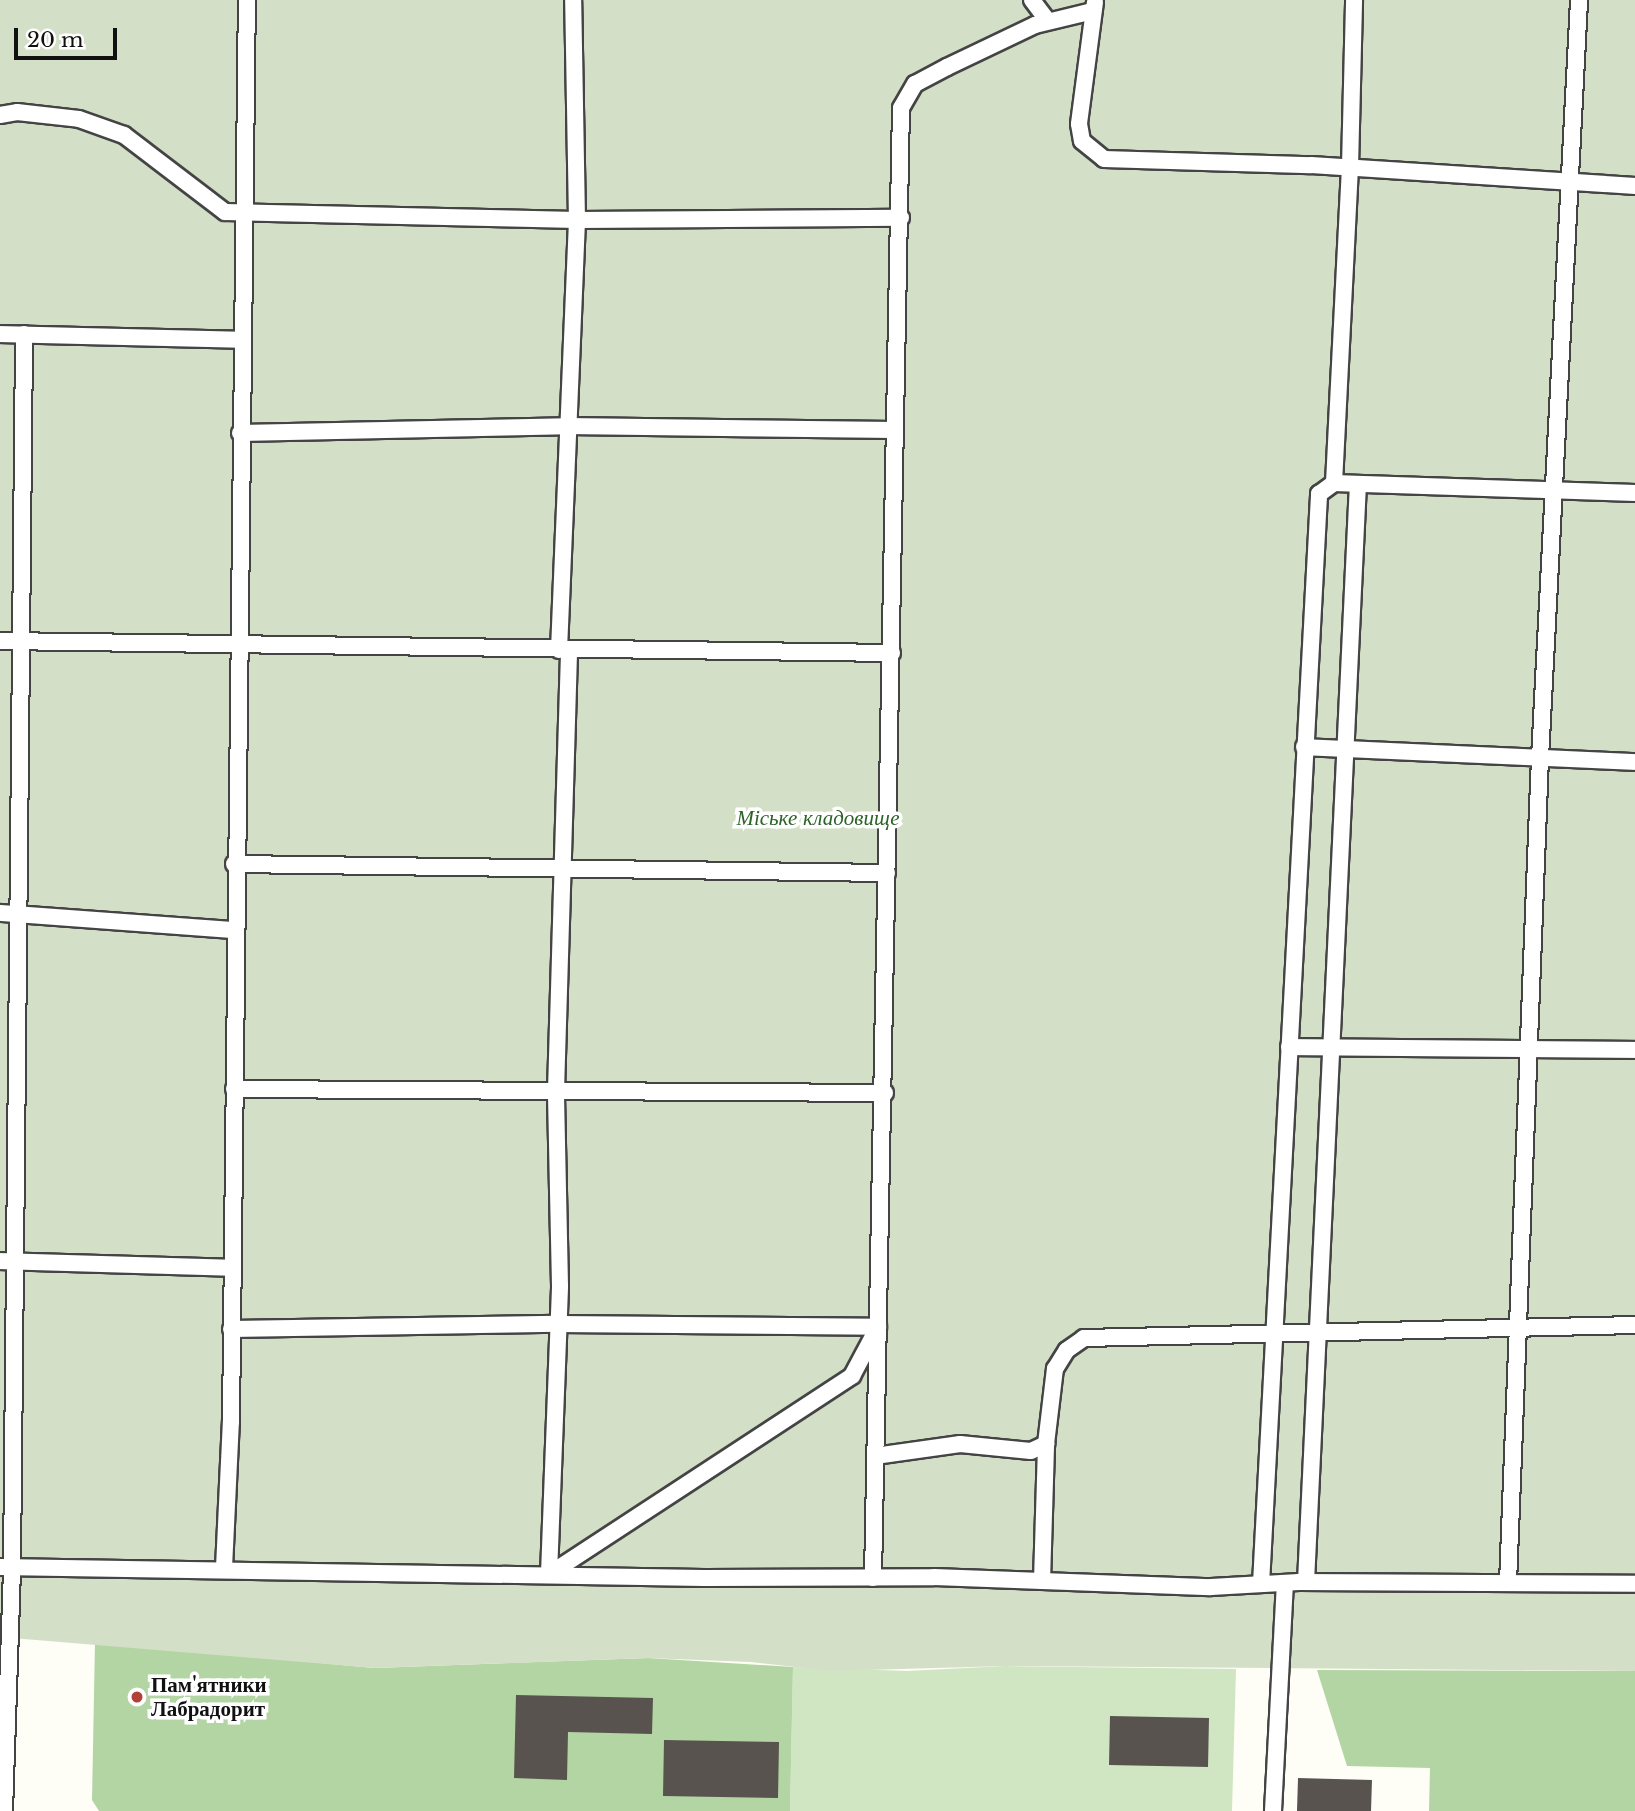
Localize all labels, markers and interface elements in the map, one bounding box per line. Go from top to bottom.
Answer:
scale bar [18,14,121,58]
text: 20 m [27,27,84,53]
park label: Міське кладовище [736,805,900,831]
place label: Пам'ятники Лабрадорит [151,1672,267,1722]
marker: Пам'ятники Лабрадорит [129,1689,145,1705]

